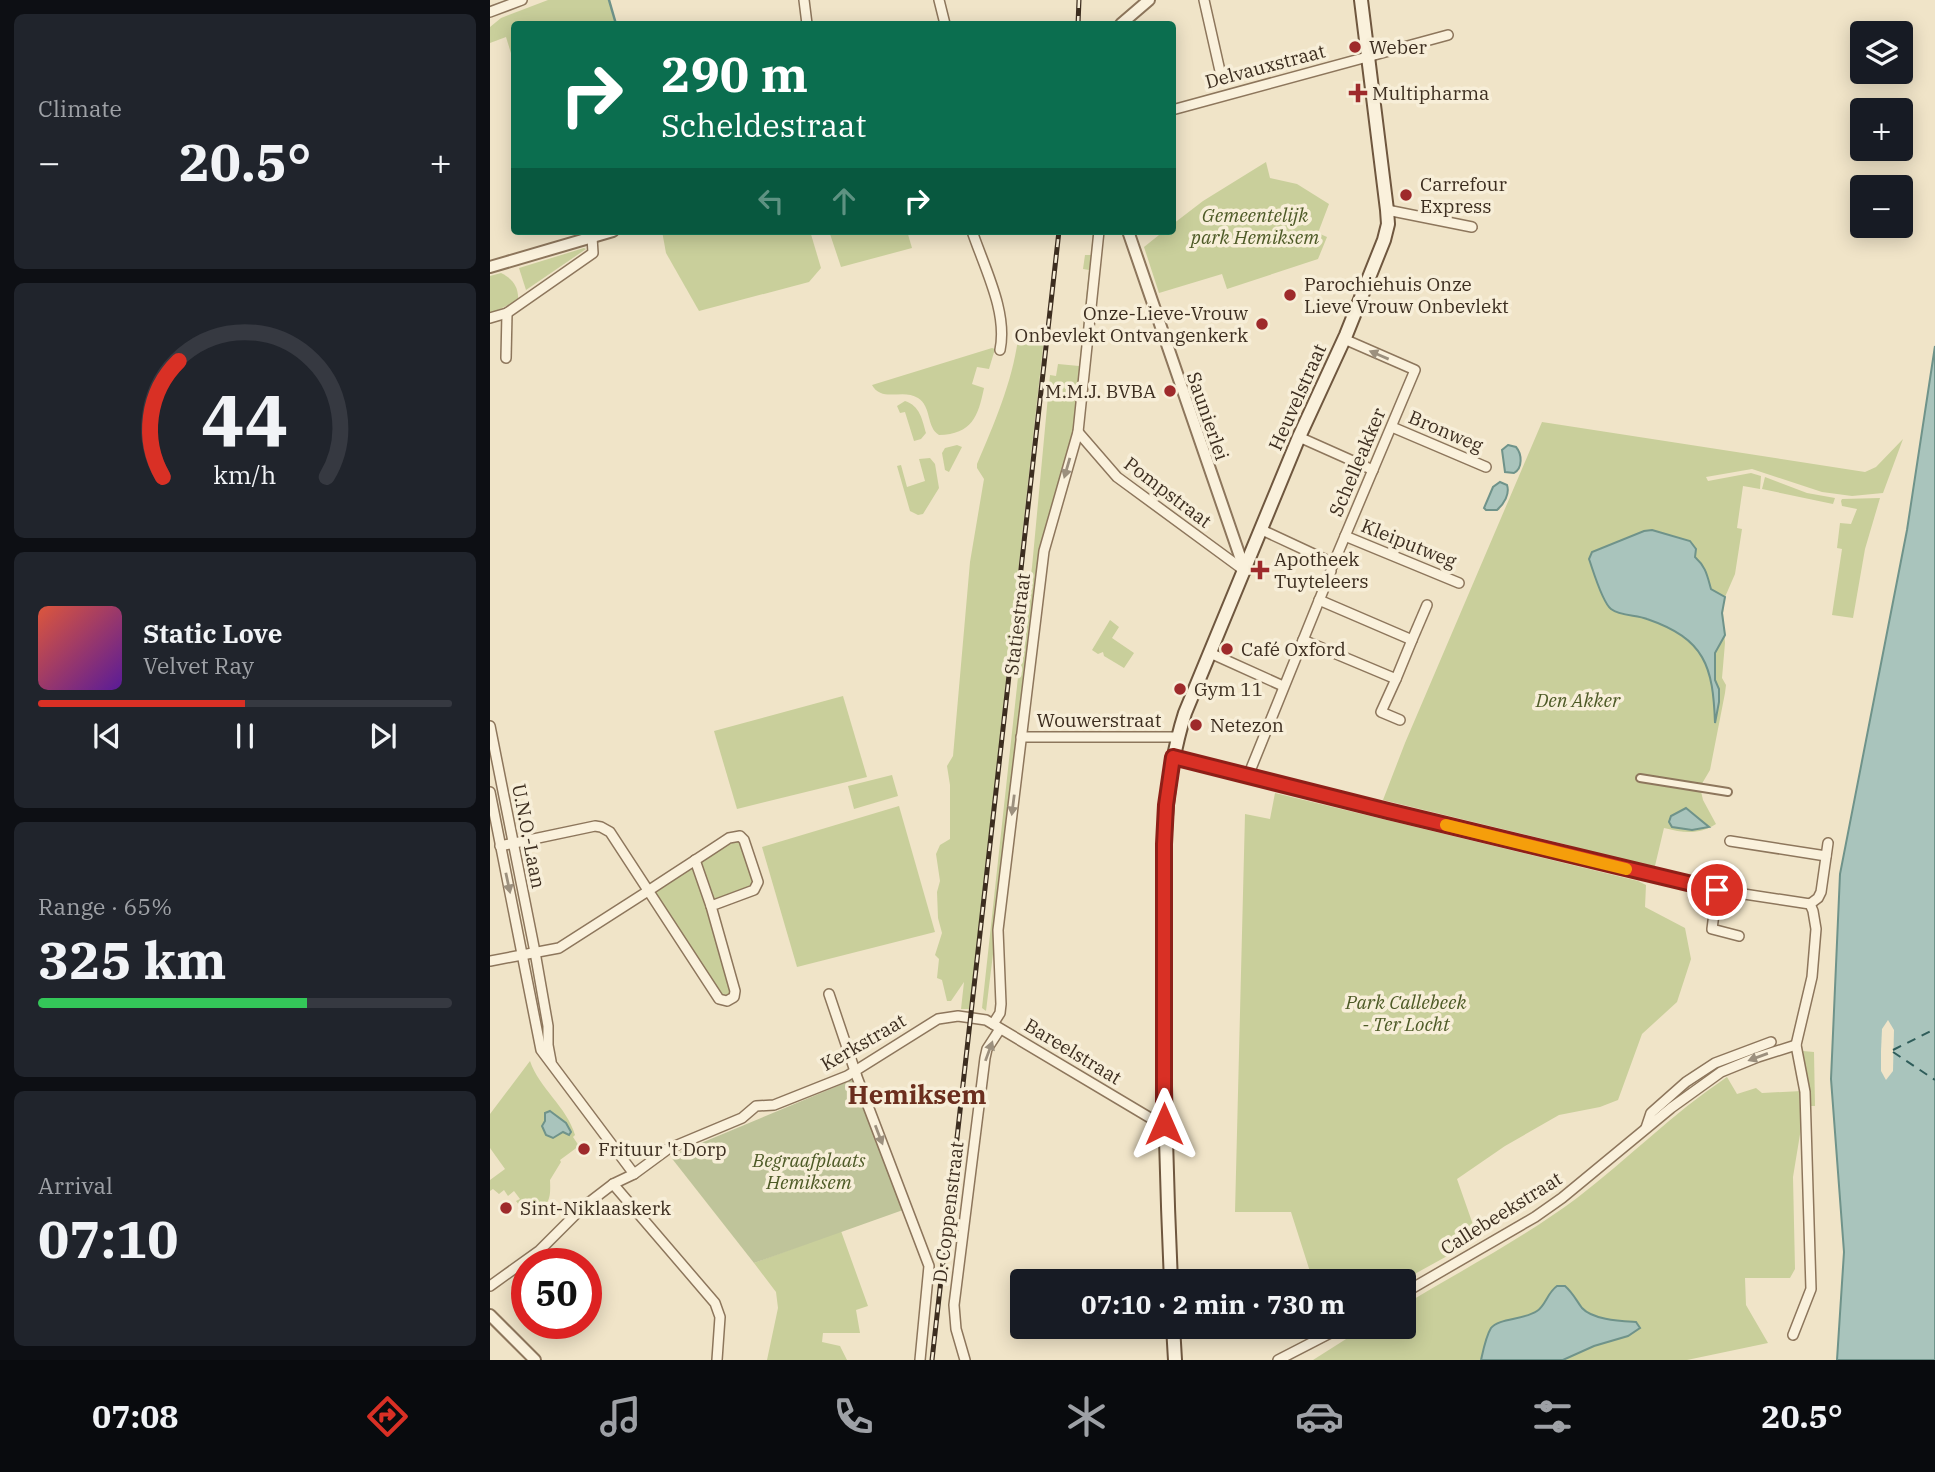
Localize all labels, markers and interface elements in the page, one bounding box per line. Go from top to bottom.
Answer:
map controls [1850,21,1913,238]
button: layers [1850,21,1913,84]
place label: Weber [1369,35,1427,59]
street label: Delvauxstraat [1202,38,1328,94]
marker: Weber [1347,39,1363,55]
text: 290 m [661,42,808,105]
icon: right [546,49,637,140]
place label: Multipharma [1372,81,1490,105]
marker: Multipharma [1350,85,1366,101]
text: Climate [38,93,122,123]
button: + [1850,98,1913,161]
text: Scheldestraat [661,104,866,146]
text: 20.5° [179,128,311,195]
text: − [38,137,61,186]
text: + [429,137,452,186]
place label: Carrefour Express [1420,172,1507,218]
button: − [1850,175,1913,238]
icon: left [752,182,790,220]
icon: ahead [825,182,863,220]
icon: right [898,182,936,220]
marker: Carrefour Express [1398,187,1414,203]
park label: Gemeentelijk park Hemiksem [1189,203,1319,249]
place label: Parochiehuis Onze Lieve Vrouw Onbevlekt [1304,272,1509,318]
marker: Parochiehuis Onze Lieve Vrouw Onbevlekt [1282,287,1298,303]
place label: Onze-Lieve-Vrouw Onbevlekt Ontvangenkerk [1015,301,1248,347]
marker: Onze-Lieve-Vrouw Onbevlekt Ontvangenkerk [1254,316,1270,332]
street label: Heuvelstraat [1263,340,1331,454]
one-way arrow [1369,349,1390,360]
street label: Saunierlei [1182,369,1234,463]
text: 44 [201,372,289,467]
place label: M.M.J. BVBA [1045,379,1156,403]
marker: M.M.J. BVBA [1162,383,1178,399]
street label: Schelleakker [1323,404,1391,520]
street label: Bronweg [1405,405,1488,458]
street label: Pompstraat [1119,451,1217,533]
one-way arrow [1061,457,1072,479]
text: km/h [213,458,277,491]
street label: Kleiputweg [1358,513,1461,573]
place label: Apotheek Tuyteleers [1274,547,1369,593]
marker: Apotheek Tuyteleers [1252,562,1268,578]
street label: Statiestraat [999,571,1035,676]
text: Static Love [143,616,282,650]
place label: Café Oxford [1241,637,1346,661]
marker: Café Oxford [1219,641,1235,657]
text: Velvet Ray [143,650,254,680]
place label: Gym 11 [1194,677,1263,701]
marker: Gym 11 [1172,681,1188,697]
park label: Den Akker [1535,688,1621,712]
street label: Wouwerstraat [1037,708,1162,732]
place label: Netezon [1210,713,1284,737]
icon: previous [88,717,126,755]
icon: pause [226,717,264,755]
icon: next [364,717,402,755]
marker: Netezon [1188,717,1204,733]
street label: U.N.O.-Laan [507,782,551,890]
one-way arrow [1007,794,1018,816]
pin [1687,860,1747,920]
icon: arrive [1698,871,1736,909]
one-way arrow [502,872,513,894]
text: Range · 65% [38,891,172,921]
text: 325 km [38,926,227,993]
park label: Park Callebeek - Ter Locht [1345,990,1467,1036]
street label: Kerkstraat [816,1008,910,1076]
street label: Bareelstraat [1020,1013,1126,1090]
one-way arrow [983,1041,994,1062]
one-way arrow [1747,1052,1768,1063]
district label: Hemiksem [848,1077,986,1111]
position arrow [1127,1087,1201,1161]
one-way arrow [874,1125,885,1146]
place label: Frituur 't Dorp [598,1137,727,1161]
street label: D. Coppenstraat [927,1140,969,1284]
marker: Frituur 't Dorp [576,1141,592,1157]
park label: Begraafplaats Hemiksem [751,1148,866,1194]
street label: Callebeekstraat [1436,1166,1566,1260]
text: Arrival [38,1170,113,1200]
place label: Sint-Niklaaskerk [520,1196,671,1220]
marker: Sint-Niklaaskerk [498,1200,514,1216]
text: 07:10 [38,1205,179,1272]
speed limit sign: 50 [511,1248,602,1339]
text: 07:10 · 2 min · 730 m [1081,1287,1345,1321]
icon: directions [363,1392,412,1441]
icon: music [596,1392,645,1441]
icon: phone [829,1392,878,1441]
icon: climate [1062,1392,1111,1441]
icon: car [1295,1392,1344,1441]
icon: filters [1528,1392,1577,1441]
text: 07:08 [92,1395,179,1437]
text: 20.5° [1761,1395,1843,1437]

